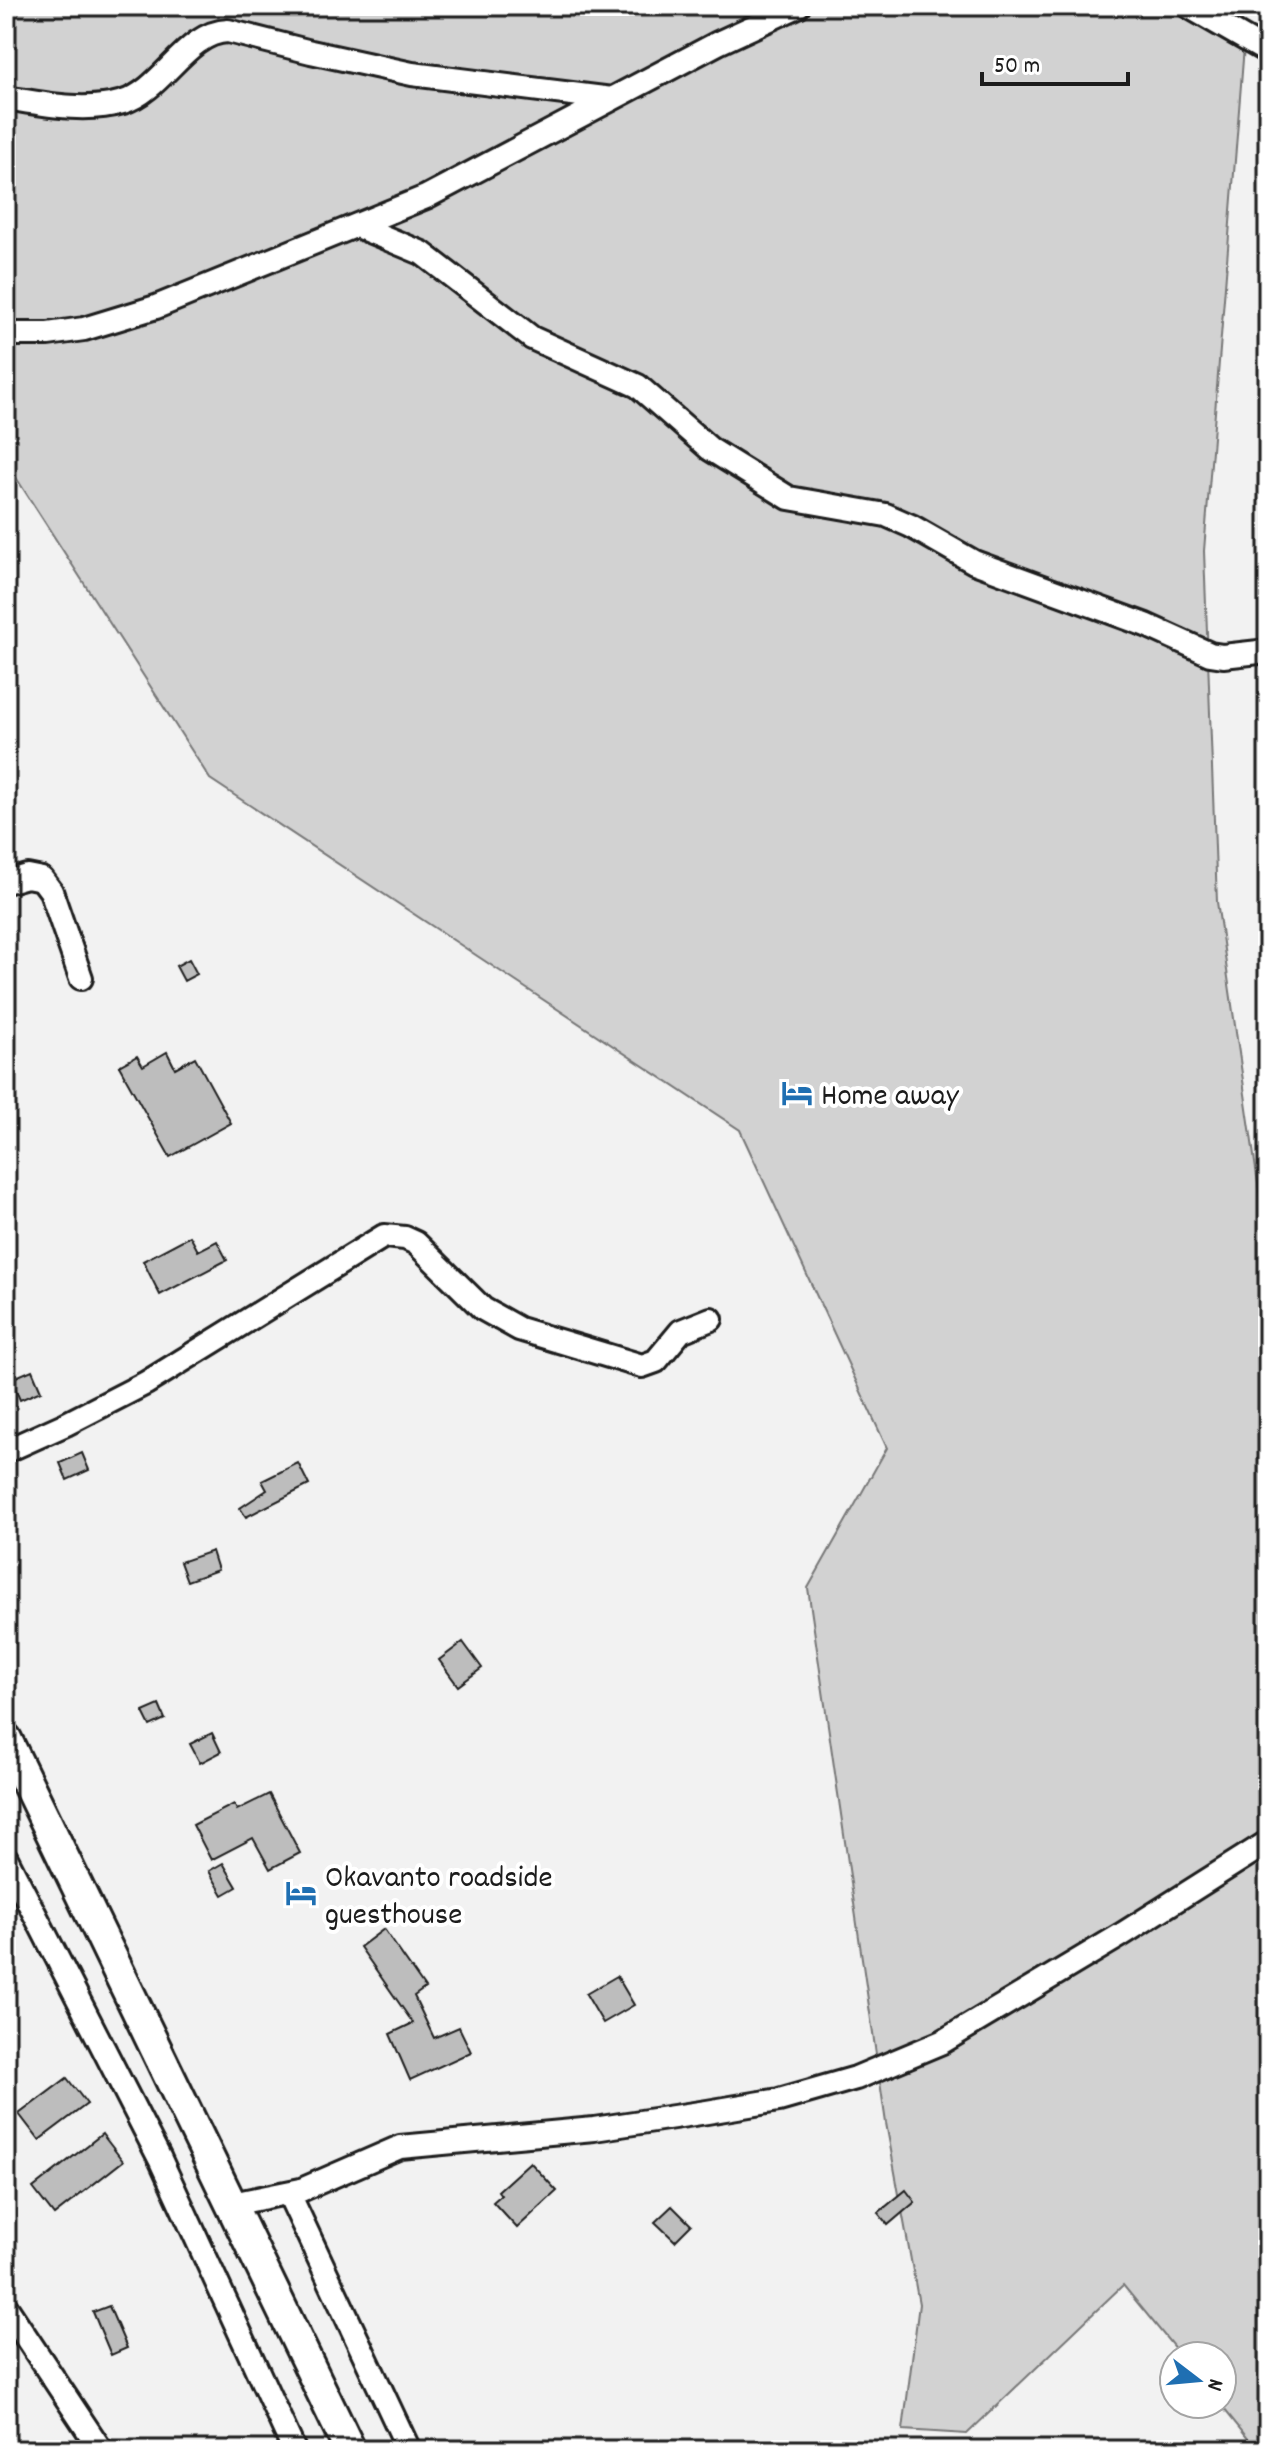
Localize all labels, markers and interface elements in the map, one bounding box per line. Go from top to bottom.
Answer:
scale bar [982,36,1128,86]
text: 50 m [994,50,1040,84]
place label: Home away [821,1075,960,1121]
hotel icon: Home away [780,1076,814,1110]
place label: Okavanto roadside guesthouse [325,1857,553,1940]
hotel icon: Okavanto roadside guesthouse [284,1876,318,1910]
north arrow [1158,2340,1238,2420]
text: N [1197,2375,1230,2394]

